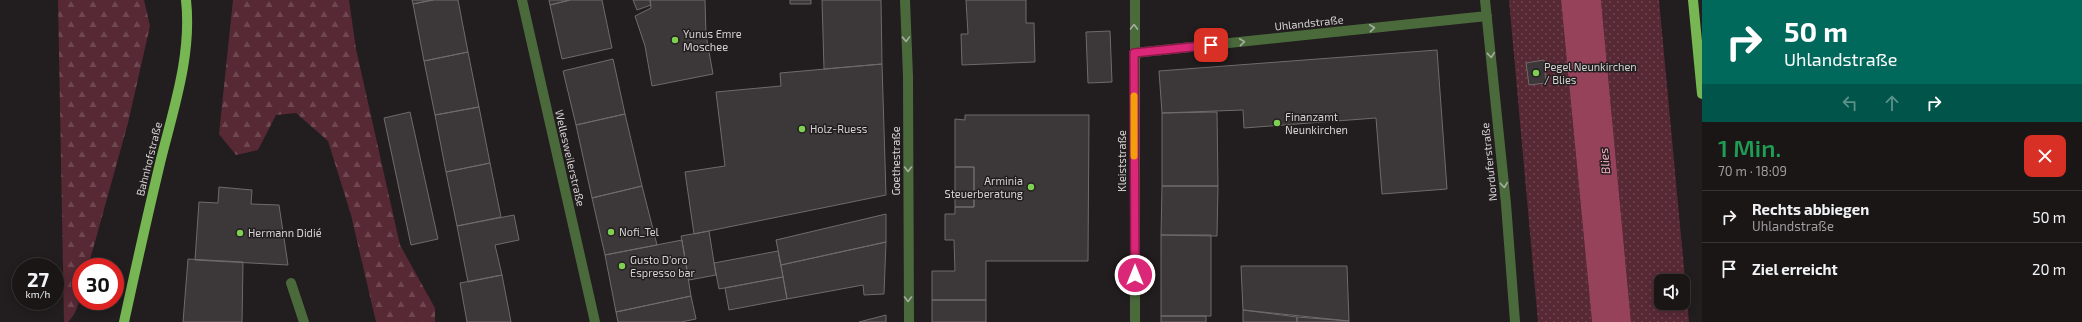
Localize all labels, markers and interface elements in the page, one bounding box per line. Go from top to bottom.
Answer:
street label: Uhlandstraße [1274,12,1344,33]
text: 50 m [1784,14,1848,48]
icon: right [1718,16,1770,68]
one-way arrow [1130,24,1138,30]
one-way arrow [1368,24,1375,33]
place label: Yunus Emre Moschee [683,27,742,53]
pin [1194,28,1228,62]
icon: arrive [1200,34,1222,56]
marker: Yunus Emre Moschee [670,35,680,45]
one-way arrow [902,36,911,42]
one-way arrow [1239,38,1245,47]
text: Uhlandstraße [1784,48,1897,70]
one-way arrow [1486,52,1495,58]
place label: Pegel Neunkirchen / Blies [1544,60,1637,86]
marker: Pegel Neunkirchen / Blies [1531,68,1541,78]
icon: left [1839,92,1861,114]
icon: ahead [1881,92,1903,114]
icon: right [1923,92,1945,114]
street label: Wellesweilerstraße [553,108,588,208]
place label: Finanzamt Neunkirchen [1285,110,1348,136]
marker: Finanzamt Neunkirchen [1272,118,1282,128]
street label: Bahnhofstraße [133,120,164,197]
place label: Holz-Ruess [810,122,868,135]
street label: Norduferstraße [1478,122,1499,202]
marker: Holz-Ruess [797,124,807,134]
street label: Goethestraße [889,126,902,196]
street label: Kleiststraße [1115,130,1128,192]
text: 1 Min. [1718,133,1781,162]
button: close [2024,135,2066,177]
water label: Blies [1596,147,1612,175]
text: 70 m · 18:09 [1718,163,1787,179]
one-way arrow [904,166,912,172]
place label: Arminia Steuerberatung [945,174,1023,200]
marker: Arminia Steuerberatung [1026,182,1036,192]
one-way arrow [1499,182,1508,188]
text: Rechts abbiegen [1752,200,1869,218]
icon: right [1718,206,1740,228]
text: 50 m [2032,208,2066,226]
text: Uhlandstraße [1752,218,1834,234]
place label: Nofi_Tel [619,225,660,238]
place label: Hermann Didié [248,226,322,239]
marker: Nofi_Tel [606,227,616,237]
marker: Hermann Didié [235,228,245,238]
place label: Gusto D'oro Espresso bar [630,253,695,279]
position arrow [1114,254,1156,296]
speed limit sign: 30 [72,258,124,310]
icon: arrive [1718,258,1740,280]
text: Ziel erreicht [1752,260,1838,278]
text: 20 m [2032,260,2066,278]
marker: Gusto D'oro Espresso bar [617,261,627,271]
text: 27 [27,267,49,291]
map controls [1654,274,1690,310]
button: sound [1654,274,1690,310]
text: km/h [26,288,50,300]
one-way arrow [904,296,912,302]

